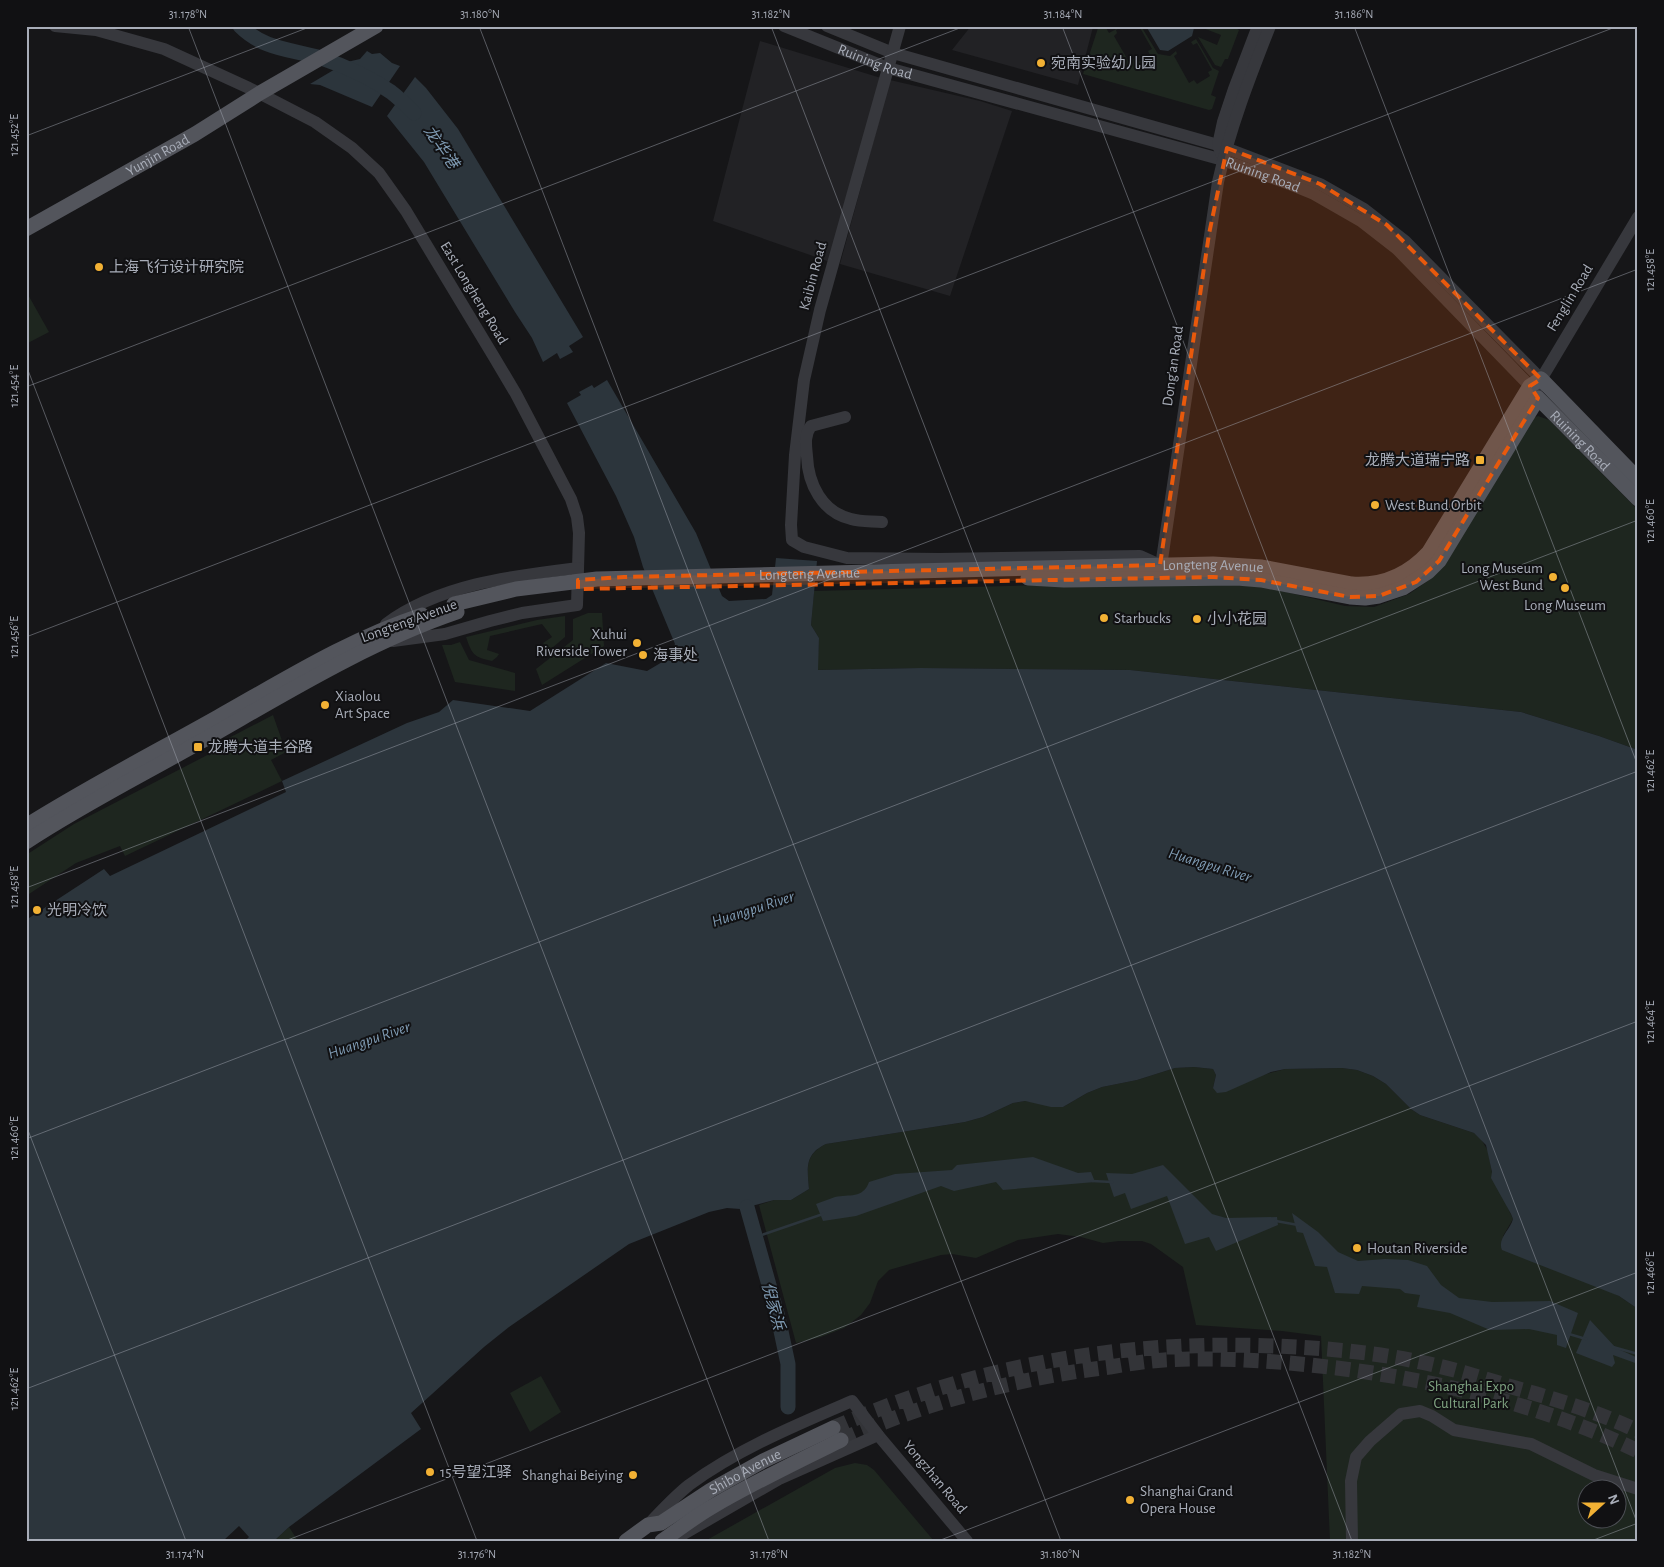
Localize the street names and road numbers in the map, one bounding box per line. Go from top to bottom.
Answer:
street label: Ruining Road [836,41,914,82]
street label: Yunjin Road [123,131,192,179]
street label: Ruining Road [1224,154,1303,195]
street label: East Longheng Road [437,239,511,347]
street label: Kaibin Road [797,240,829,312]
street label: Fenglin Road [1544,262,1596,334]
street label: Dong'an Road [1160,325,1186,407]
street label: Ruining Road [1547,407,1613,474]
street label: Longteng Avenue [1162,556,1264,575]
street label: Longteng Avenue [759,565,860,582]
street label: Longteng Avenue [359,597,459,645]
street label: Yongzhan Road [900,1438,970,1516]
street label: Shibo Avenue [706,1446,784,1497]

